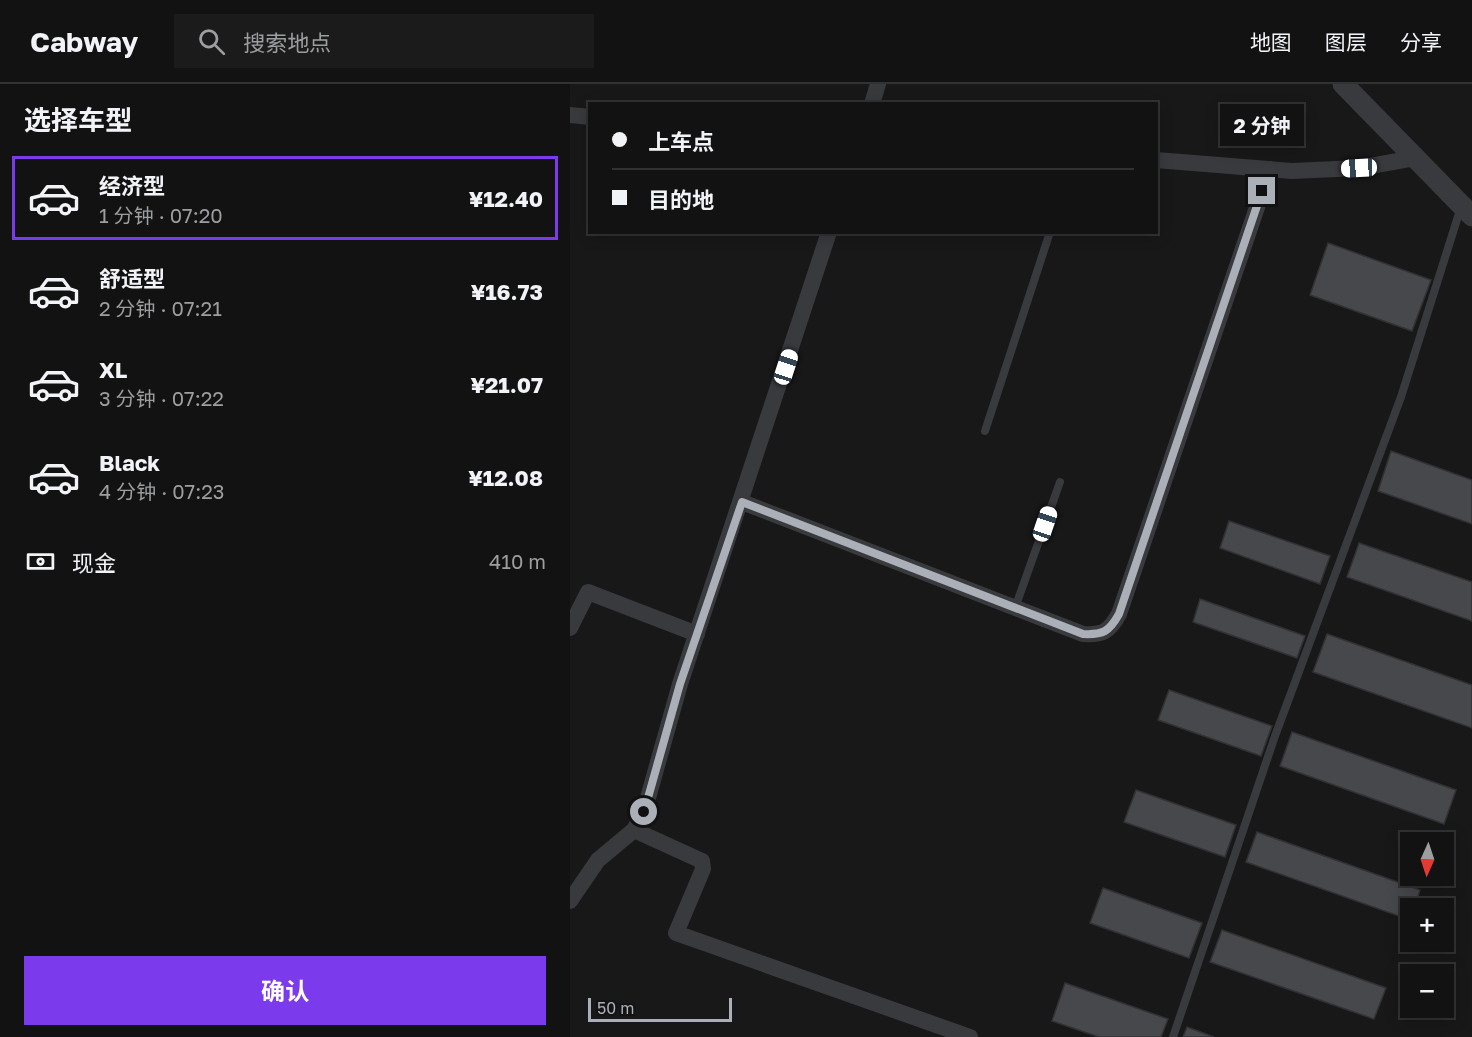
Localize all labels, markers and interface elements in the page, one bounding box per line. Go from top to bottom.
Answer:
search box [174,14,594,68]
text: Cabway [30,25,138,58]
icon: search [195,25,228,58]
text: 搜索地点 [243,29,331,56]
text: 地图 [1250,29,1292,55]
text: 图层 [1325,29,1367,55]
text: 分享 [1400,29,1442,55]
text: 选择车型 [24,104,132,136]
callout: 2 分钟 [1220,104,1304,146]
text: 2 分钟 [1233,113,1291,137]
text: 上车点 [648,128,714,155]
car [1341,158,1377,178]
icon: car [27,171,81,225]
text: 经济型 [99,172,165,199]
route end [1248,177,1275,204]
text: ¥12.40 [469,185,543,212]
text: 目的地 [648,186,714,213]
text: 1 分钟 · 07:20 [99,203,223,227]
icon: car [27,264,81,318]
text: 舒适型 [99,265,165,292]
text: ¥16.73 [471,278,543,305]
text: 2 分钟 · 07:21 [99,296,222,320]
car [772,347,800,387]
text: XL [99,356,127,383]
icon: car [27,357,81,411]
text: ¥21.07 [470,371,543,398]
text: 3 分钟 · 07:22 [99,386,224,410]
text: Black [99,449,160,476]
icon: car [27,450,81,504]
text: ¥12.08 [468,464,543,491]
text: 4 分钟 · 07:23 [99,479,225,503]
car [1031,504,1059,544]
icon: cash [24,545,57,578]
text: 现金 [72,549,116,576]
text: 410 m [489,549,546,573]
route start [630,798,657,825]
north arrow [1400,832,1454,886]
map controls [1400,832,1454,1018]
button: + [1400,898,1454,952]
button: 确认 [24,956,546,1025]
button: − [1400,964,1454,1018]
scale bar [588,995,732,1022]
text: 50 m [597,998,634,1018]

